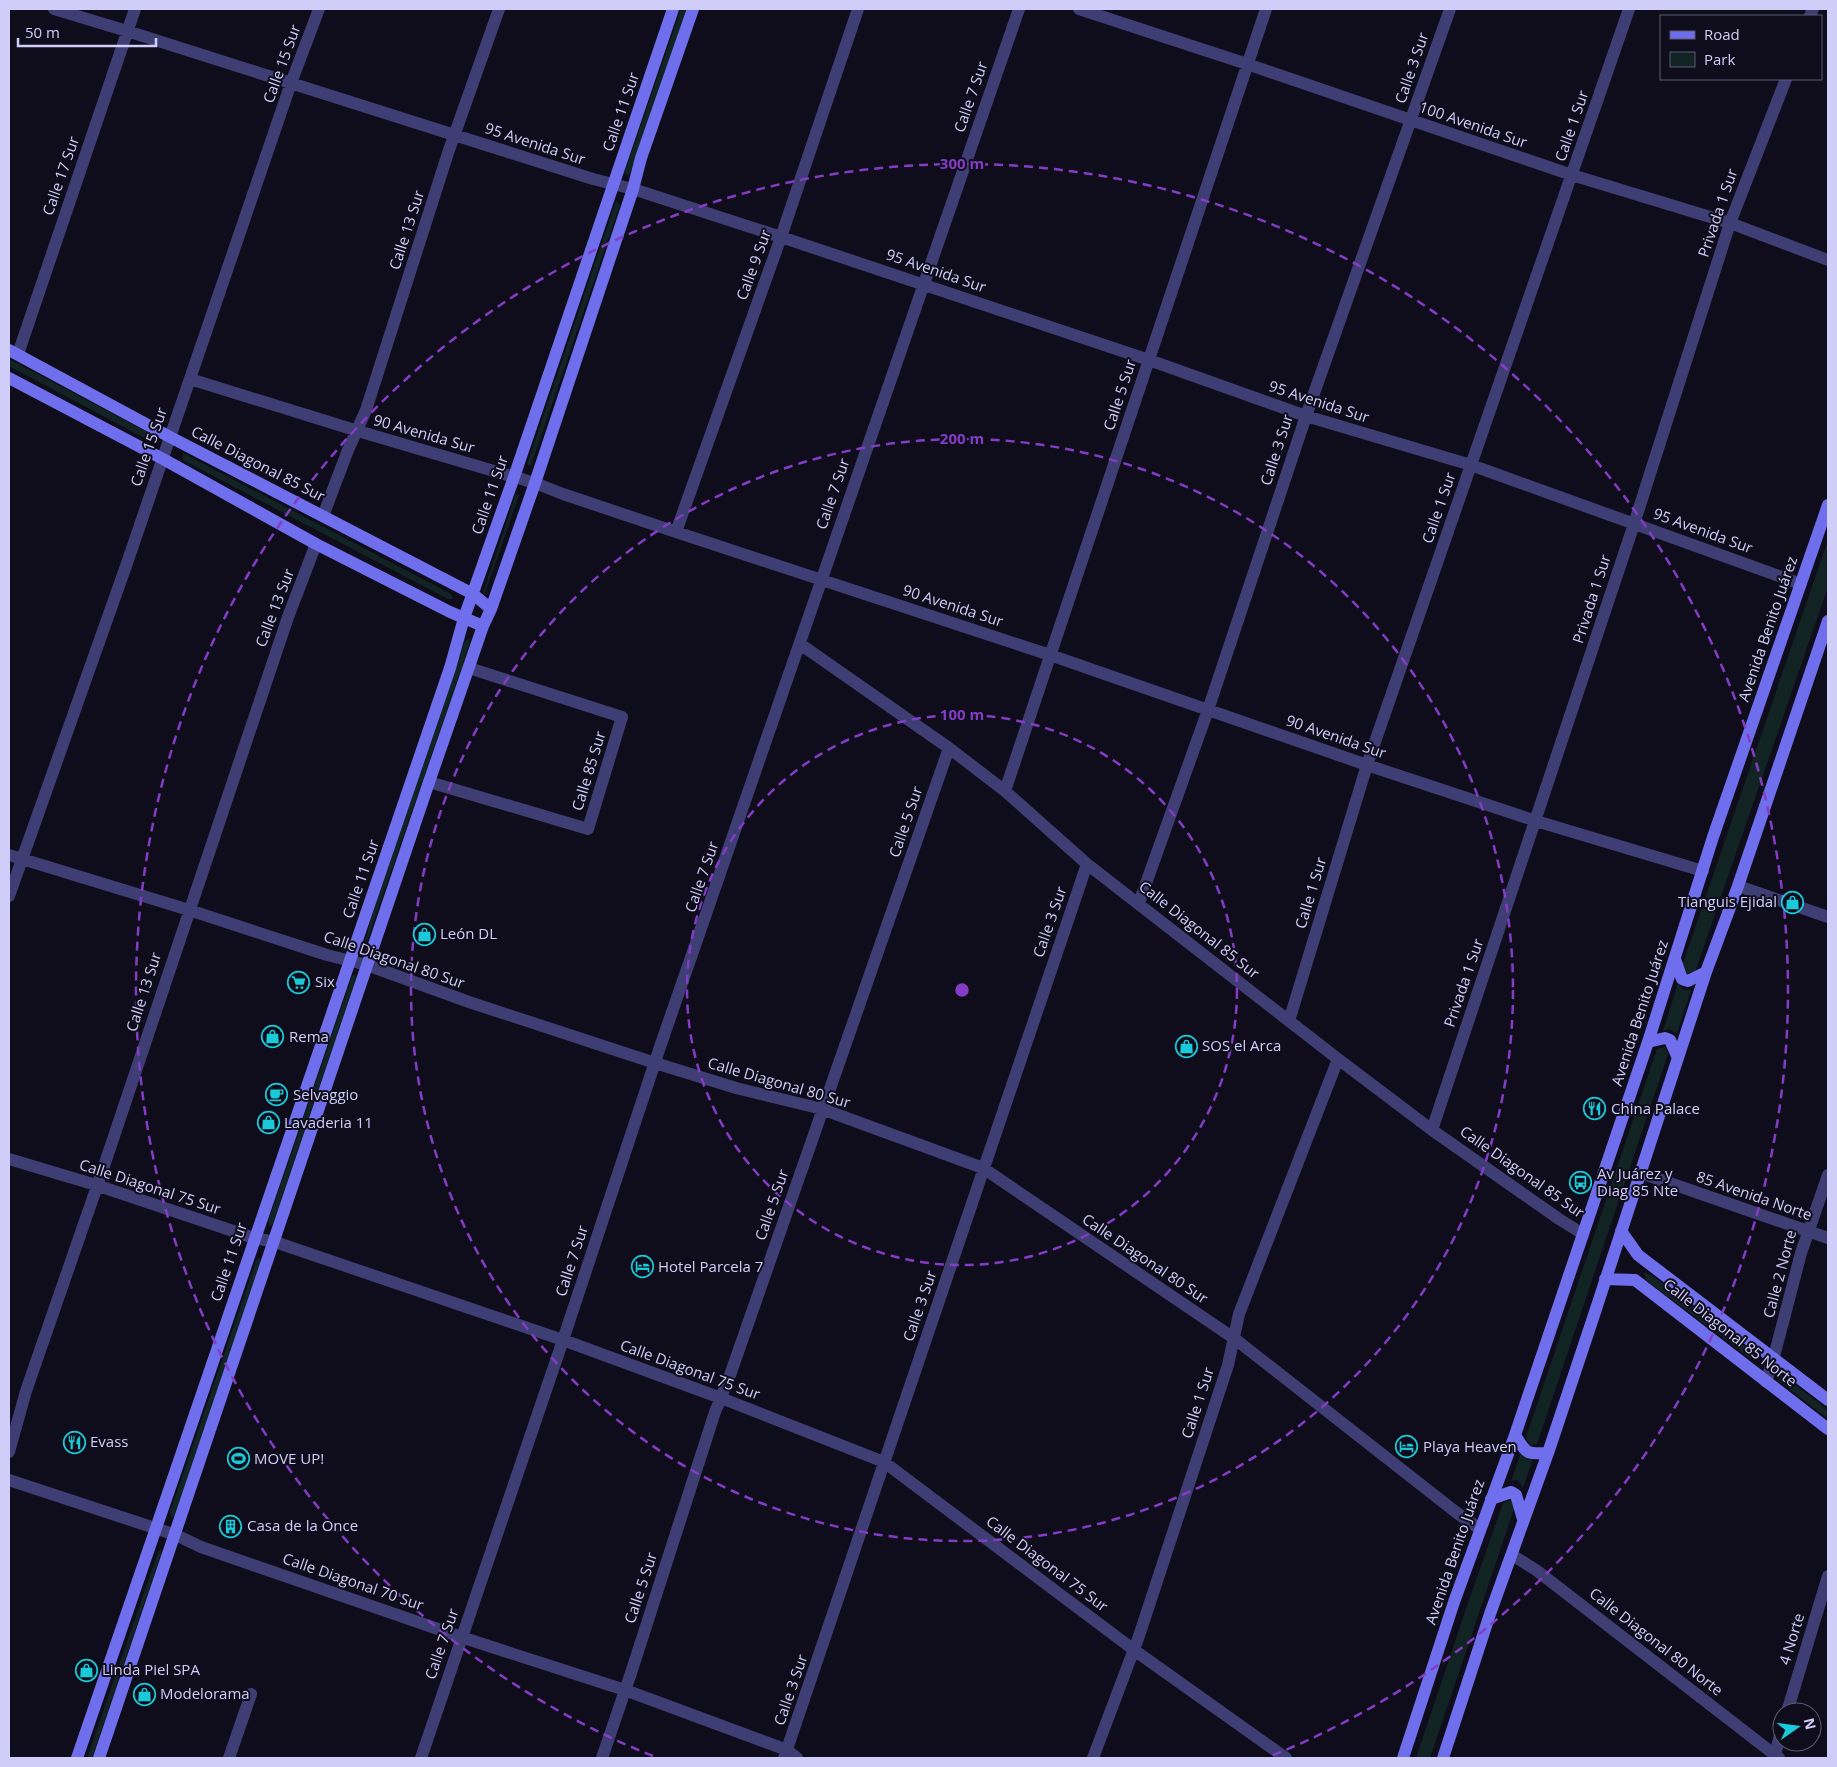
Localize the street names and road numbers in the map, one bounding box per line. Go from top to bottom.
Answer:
street label: Calle 15 Sur [258,22,305,106]
street label: Calle 3 Sur [1390,30,1433,106]
street label: Calle 7 Sur [949,59,992,135]
street label: Calle 11 Sur [597,70,643,154]
street label: Calle 1 Sur [1550,88,1593,164]
street label: 100 Avenida Sur [1417,96,1530,152]
street label: 95 Avenida Sur [483,117,588,169]
street label: Calle 17 Sur [37,134,83,218]
street label: Privada 1 Sur [1693,166,1742,260]
street label: Calle 13 Sur [384,187,428,272]
street label: Calle 9 Sur [731,227,775,303]
street label: 95 Avenida Sur [884,244,989,297]
street label: Calle 5 Sur [1098,357,1140,433]
street label: 95 Avenida Sur [1267,375,1372,427]
street label: Calle 15 Sur [125,405,171,489]
street label: 90 Avenida Sur [371,409,477,457]
street label: Calle 3 Sur [1255,412,1297,488]
street label: Calle Diagonal 85 Sur [188,421,329,506]
street label: Calle 11 Sur [466,453,512,537]
street label: Calle 7 Sur [811,456,854,532]
street label: Calle 1 Sur [1417,470,1460,546]
street label: 95 Avenida Sur [1651,503,1756,557]
street label: Privada 1 Sur [1567,552,1615,646]
street label: Avenida Benito Juárez [1733,553,1801,704]
street label: Calle 13 Sur [250,566,298,650]
street label: 90 Avenida Sur [901,579,1006,631]
street label: 90 Avenida Sur [1284,710,1389,763]
street label: Calle 85 Sur [566,728,610,813]
street label: Calle 5 Sur [884,784,927,860]
street label: Calle 11 Sur [337,837,383,921]
street label: Calle 7 Sur [680,839,723,915]
street label: Calle 1 Sur [1290,855,1330,931]
street label: Calle Diagonal 85 Sur [1135,876,1264,983]
street label: Calle 3 Sur [1028,884,1071,960]
street label: Calle Diagonal 80 Sur [321,926,467,993]
street label: Privada 1 Sur [1439,936,1488,1030]
street label: Avenida Benito Juárez [1606,937,1672,1088]
street label: Calle 13 Sur [121,949,165,1034]
street label: Calle Diagonal 80 Sur [706,1052,853,1112]
street label: Calle Diagonal 85 Sur [1456,1121,1589,1222]
street label: Calle Diagonal 75 Sur [77,1154,224,1218]
street label: 85 Avenida Norte [1694,1166,1815,1224]
street label: Calle 5 Sur [750,1167,793,1243]
street label: Calle Diagonal 80 Sur [1079,1209,1212,1308]
street label: Calle 11 Sur [205,1220,251,1304]
street label: Calle 7 Sur [550,1223,592,1299]
street label: Calle 2 Norte [1758,1228,1800,1320]
street label: Calle 3 Sur [898,1268,941,1344]
street label: Calle Diagonal 85 Norte [1660,1274,1802,1391]
street label: Calle Diagonal 75 Sur [618,1334,763,1404]
street label: Calle 1 Sur [1176,1365,1218,1441]
street label: Avenida Benito Juárez [1420,1476,1488,1627]
street label: Calle Diagonal 75 Sur [983,1511,1113,1616]
street label: Calle Diagonal 70 Sur [280,1548,426,1615]
street label: Calle 5 Sur [619,1550,661,1626]
street label: Calle Diagonal 80 Norte [1586,1583,1728,1700]
street label: Calle 7 Sur [420,1606,463,1682]
street label: 4 Norte [1774,1611,1808,1667]
street label: Calle 3 Sur [769,1652,812,1728]

